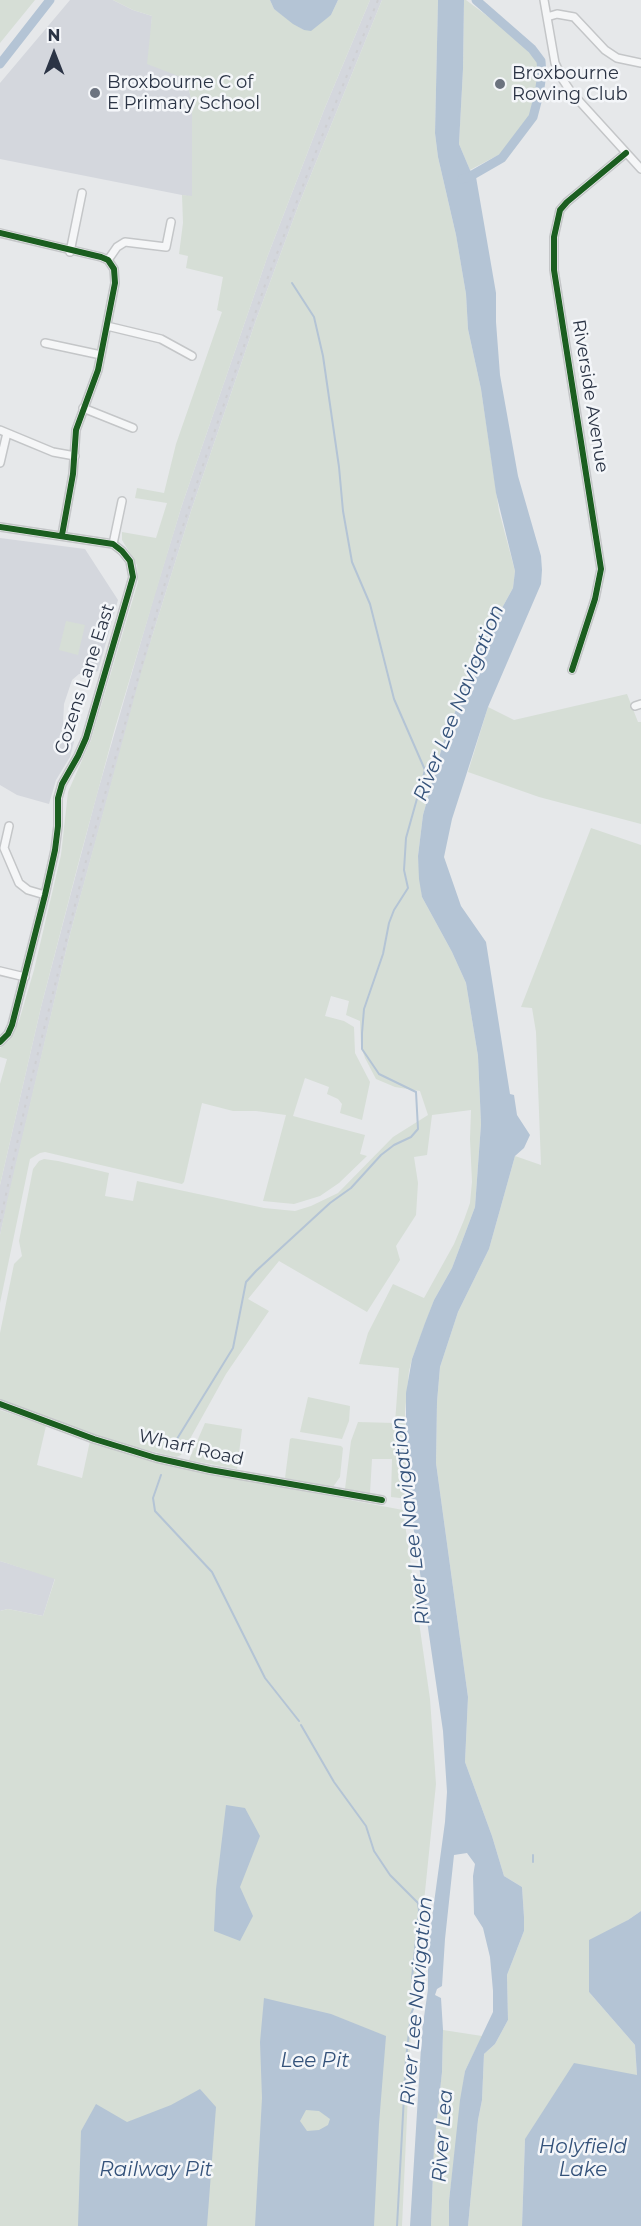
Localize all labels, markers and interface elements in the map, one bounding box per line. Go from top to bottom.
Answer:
north arrow [24,24,84,84]
text: N [48,26,60,45]
place label: Broxbourne Rowing Club [512,63,628,106]
place label: Broxbourne C of E Primary School [107,72,260,115]
marker: Broxbourne Rowing Club [493,77,507,91]
marker: Broxbourne C of E Primary School [88,86,102,100]
street label: Riverside Avenue [567,318,613,474]
street label: Cozens Lane East [51,601,119,757]
water label: River Lee Navigation [409,601,509,805]
water label: River Lee Navigation [386,1416,436,1626]
street label: Wharf Road [136,1425,246,1471]
water label: River Lee Navigation [396,1896,438,2106]
water label: Lee Pit [281,2049,349,2073]
water label: River Lea [428,2089,458,2183]
water label: Holyfield Lake [539,2135,627,2182]
water label: Railway Pit [99,2158,213,2182]

